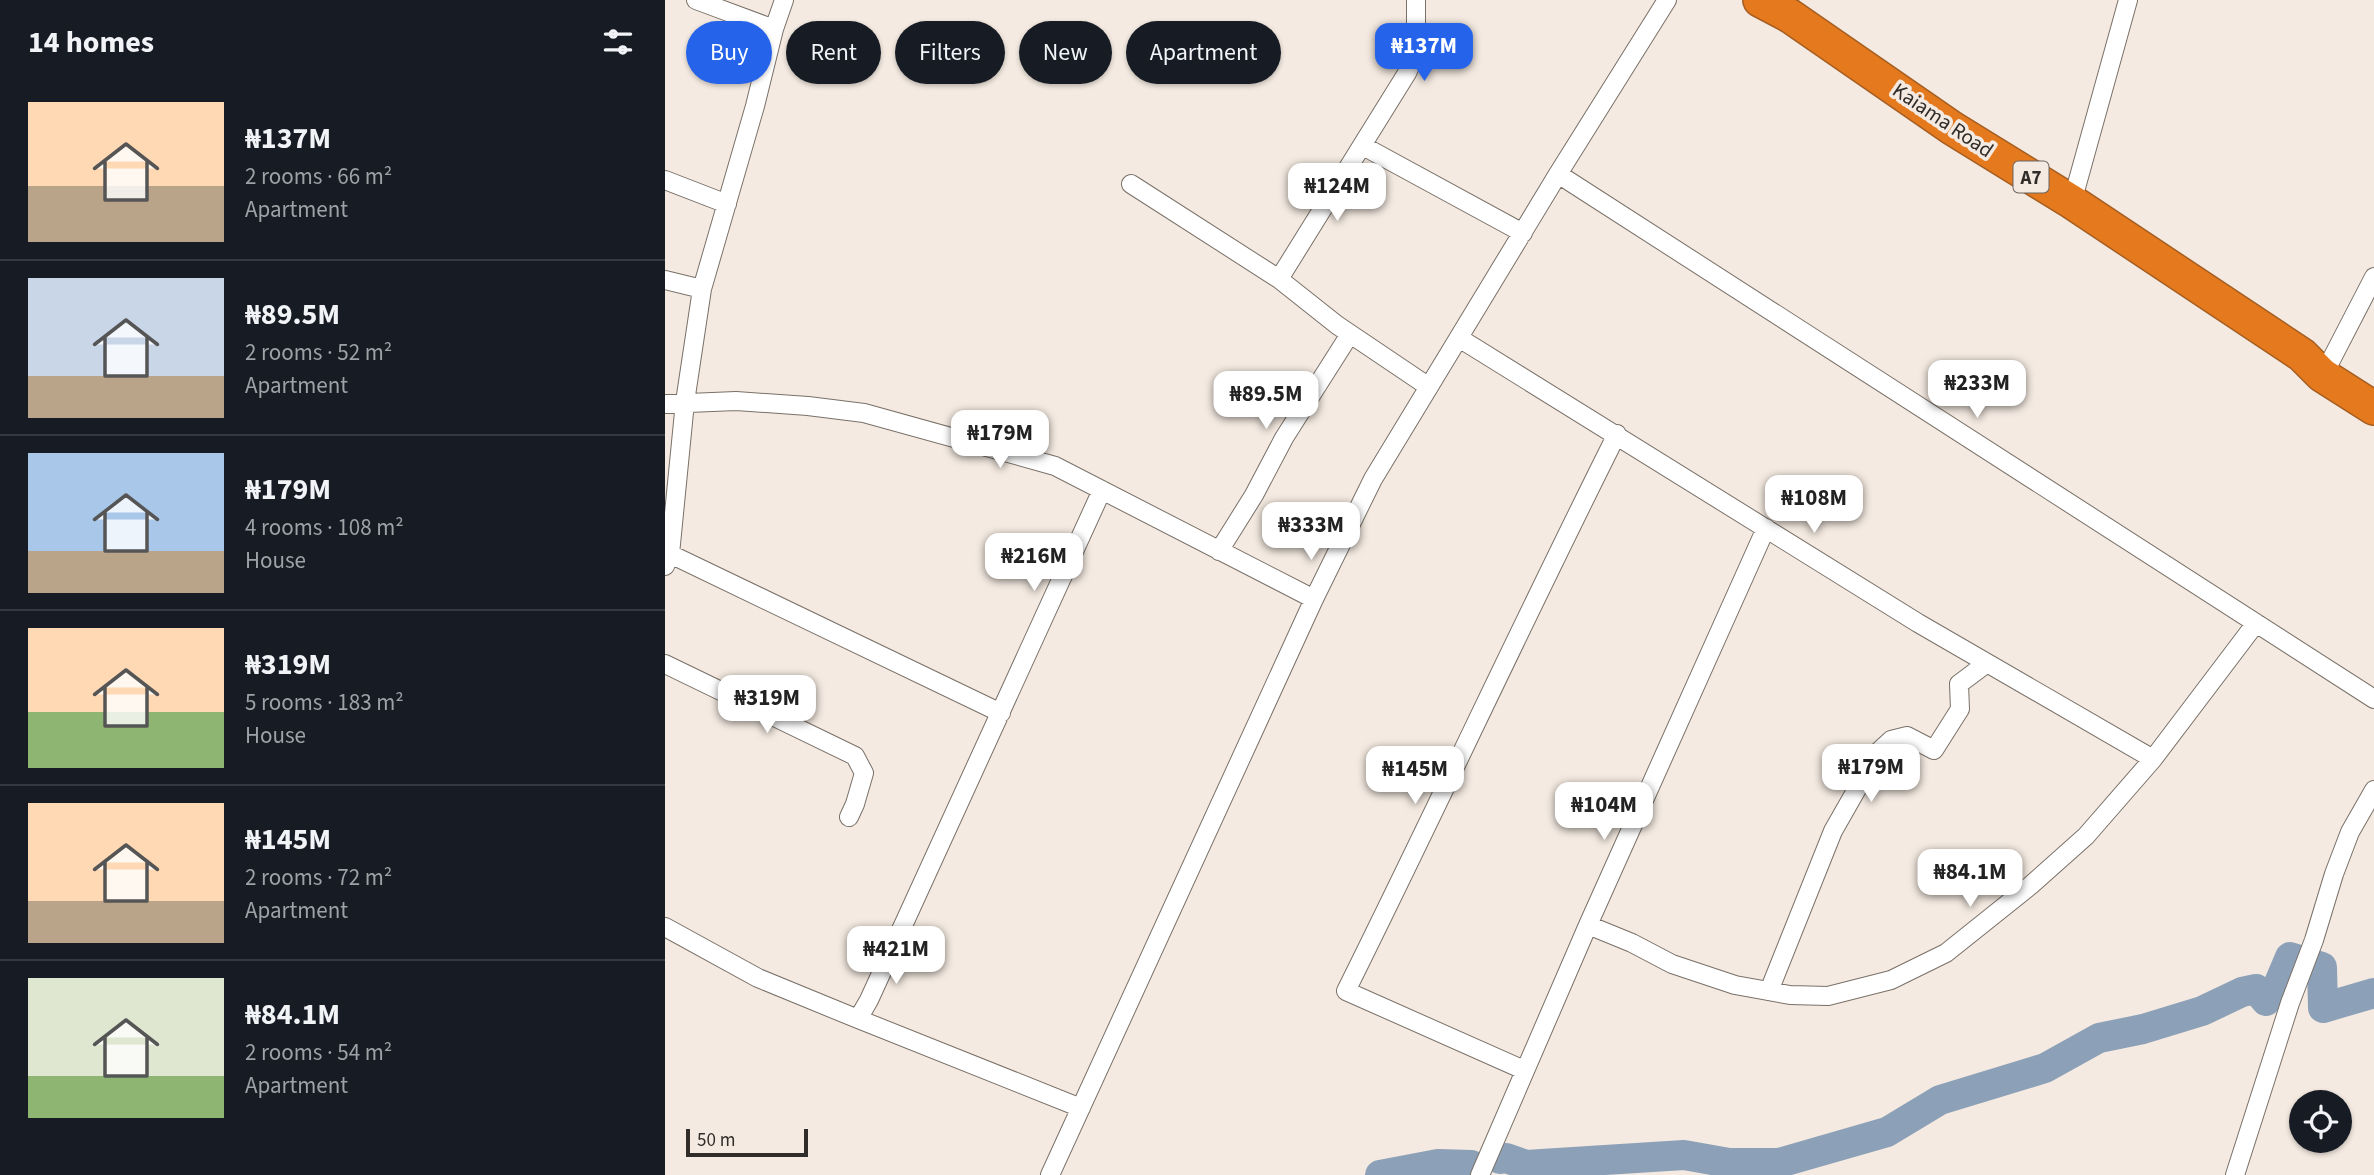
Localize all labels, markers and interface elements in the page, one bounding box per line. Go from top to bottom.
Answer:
text: 14 homes [28,21,154,64]
chip: Buy [686,21,772,84]
chip: Rent [786,21,881,84]
chip: Filters [895,21,1005,84]
chip: New [1019,21,1112,84]
chip: Apartment [1126,21,1281,84]
icon: filters [599,23,637,61]
pin: ₦137M [1375,24,1473,83]
text: ₦137M [1391,29,1457,62]
street label: Kaiama Road [1887,75,1999,165]
text: ₦137M [245,117,331,160]
icon: home [84,130,168,214]
text: 2 rooms · 66 m² [245,160,392,193]
road number: A7 [2013,162,2049,192]
pin: ₦124M [1288,164,1386,223]
text: ₦124M [1304,169,1370,202]
text: Apartment [245,193,348,226]
text: ₦89.5M [245,293,340,336]
icon: home [84,306,168,390]
text: 2 rooms · 52 m² [245,336,392,369]
pin: ₦233M [1928,360,2026,420]
text: ₦233M [1944,366,2010,399]
text: Apartment [245,369,348,402]
pin: ₦89.5M [1209,372,1323,431]
text: ₦89.5M [1229,377,1303,410]
pin: ₦179M [951,410,1049,470]
text: ₦179M [967,416,1033,449]
text: ₦179M [245,468,331,511]
pin: ₦108M [1765,476,1863,535]
icon: home [84,481,168,565]
text: ₦108M [1781,481,1847,514]
pin: ₦333M [1262,503,1360,562]
text: ₦333M [1278,508,1344,541]
text: 4 rooms · 108 m² [245,511,404,544]
pin: ₦216M [985,534,1083,593]
text: ₦216M [1001,539,1067,572]
text: House [245,544,306,577]
text: ₦319M [245,643,331,686]
icon: home [84,656,168,740]
pin: ₦319M [718,676,816,735]
text: ₦319M [734,681,800,714]
text: 5 rooms · 183 m² [245,686,404,719]
text: House [245,719,306,752]
pin: ₦179M [1822,744,1920,804]
pin: ₦145M [1366,746,1464,806]
text: ₦179M [1838,750,1904,783]
text: ₦145M [1382,752,1448,785]
pin: ₦104M [1555,782,1653,842]
text: ₦104M [1571,788,1637,821]
text: ₦145M [245,818,331,861]
icon: home [84,831,168,915]
pin: ₦84.1M [1913,850,2027,909]
text: ₦84.1M [1933,855,2007,888]
text: 2 rooms · 72 m² [245,861,392,894]
text: Apartment [245,894,348,927]
pin: ₦421M [847,926,945,986]
text: ₦421M [863,932,929,965]
text: ₦84.1M [245,993,340,1036]
icon: home [84,1006,168,1090]
text: 2 rooms · 54 m² [245,1036,392,1069]
text: Apartment [245,1069,348,1102]
map controls [2289,1090,2352,1153]
button: locate [2289,1090,2352,1153]
scale bar [686,1126,809,1158]
text: 50 m [697,1127,735,1154]

